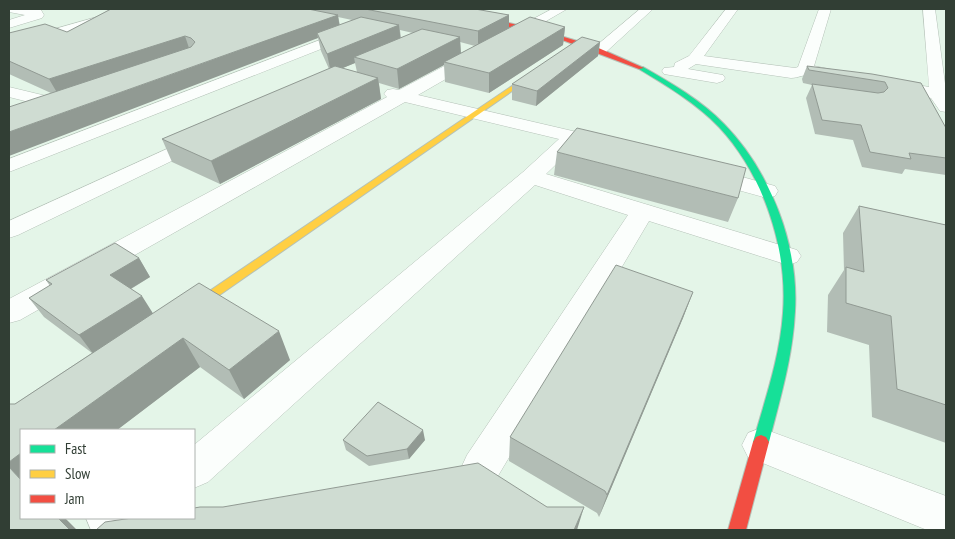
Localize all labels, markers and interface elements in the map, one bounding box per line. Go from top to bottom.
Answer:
legend [20,429,195,519]
text: Fast [65,439,86,458]
text: Slow [65,464,90,483]
text: Jam [64,489,84,508]

